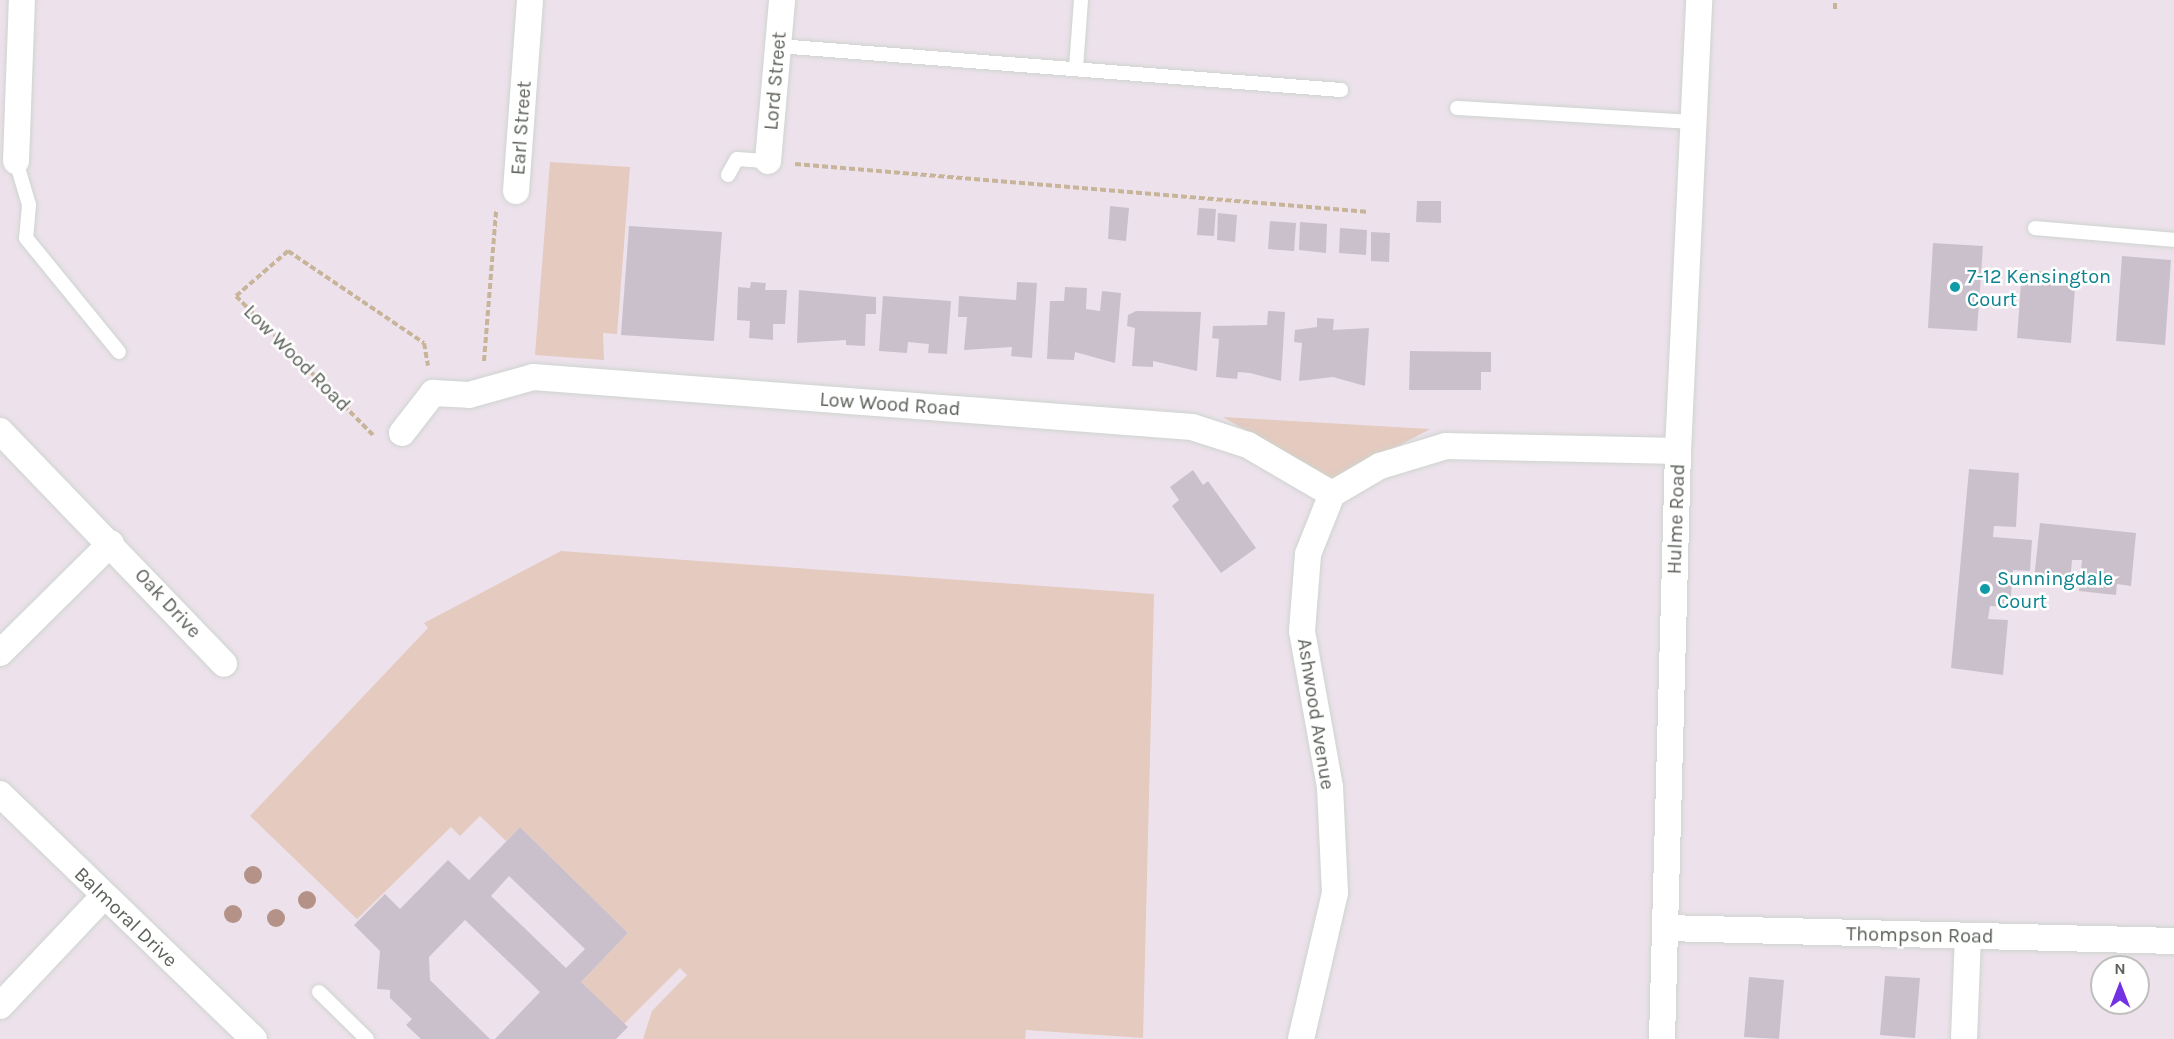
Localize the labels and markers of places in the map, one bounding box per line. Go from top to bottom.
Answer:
place label: 7-12 Kensington Court [1967,264,2111,311]
marker: 7-12 Kensington Court [1948,280,1962,294]
place label: Sunningdale Court [1997,566,2113,613]
marker: Sunningdale Court [1978,582,1992,596]

